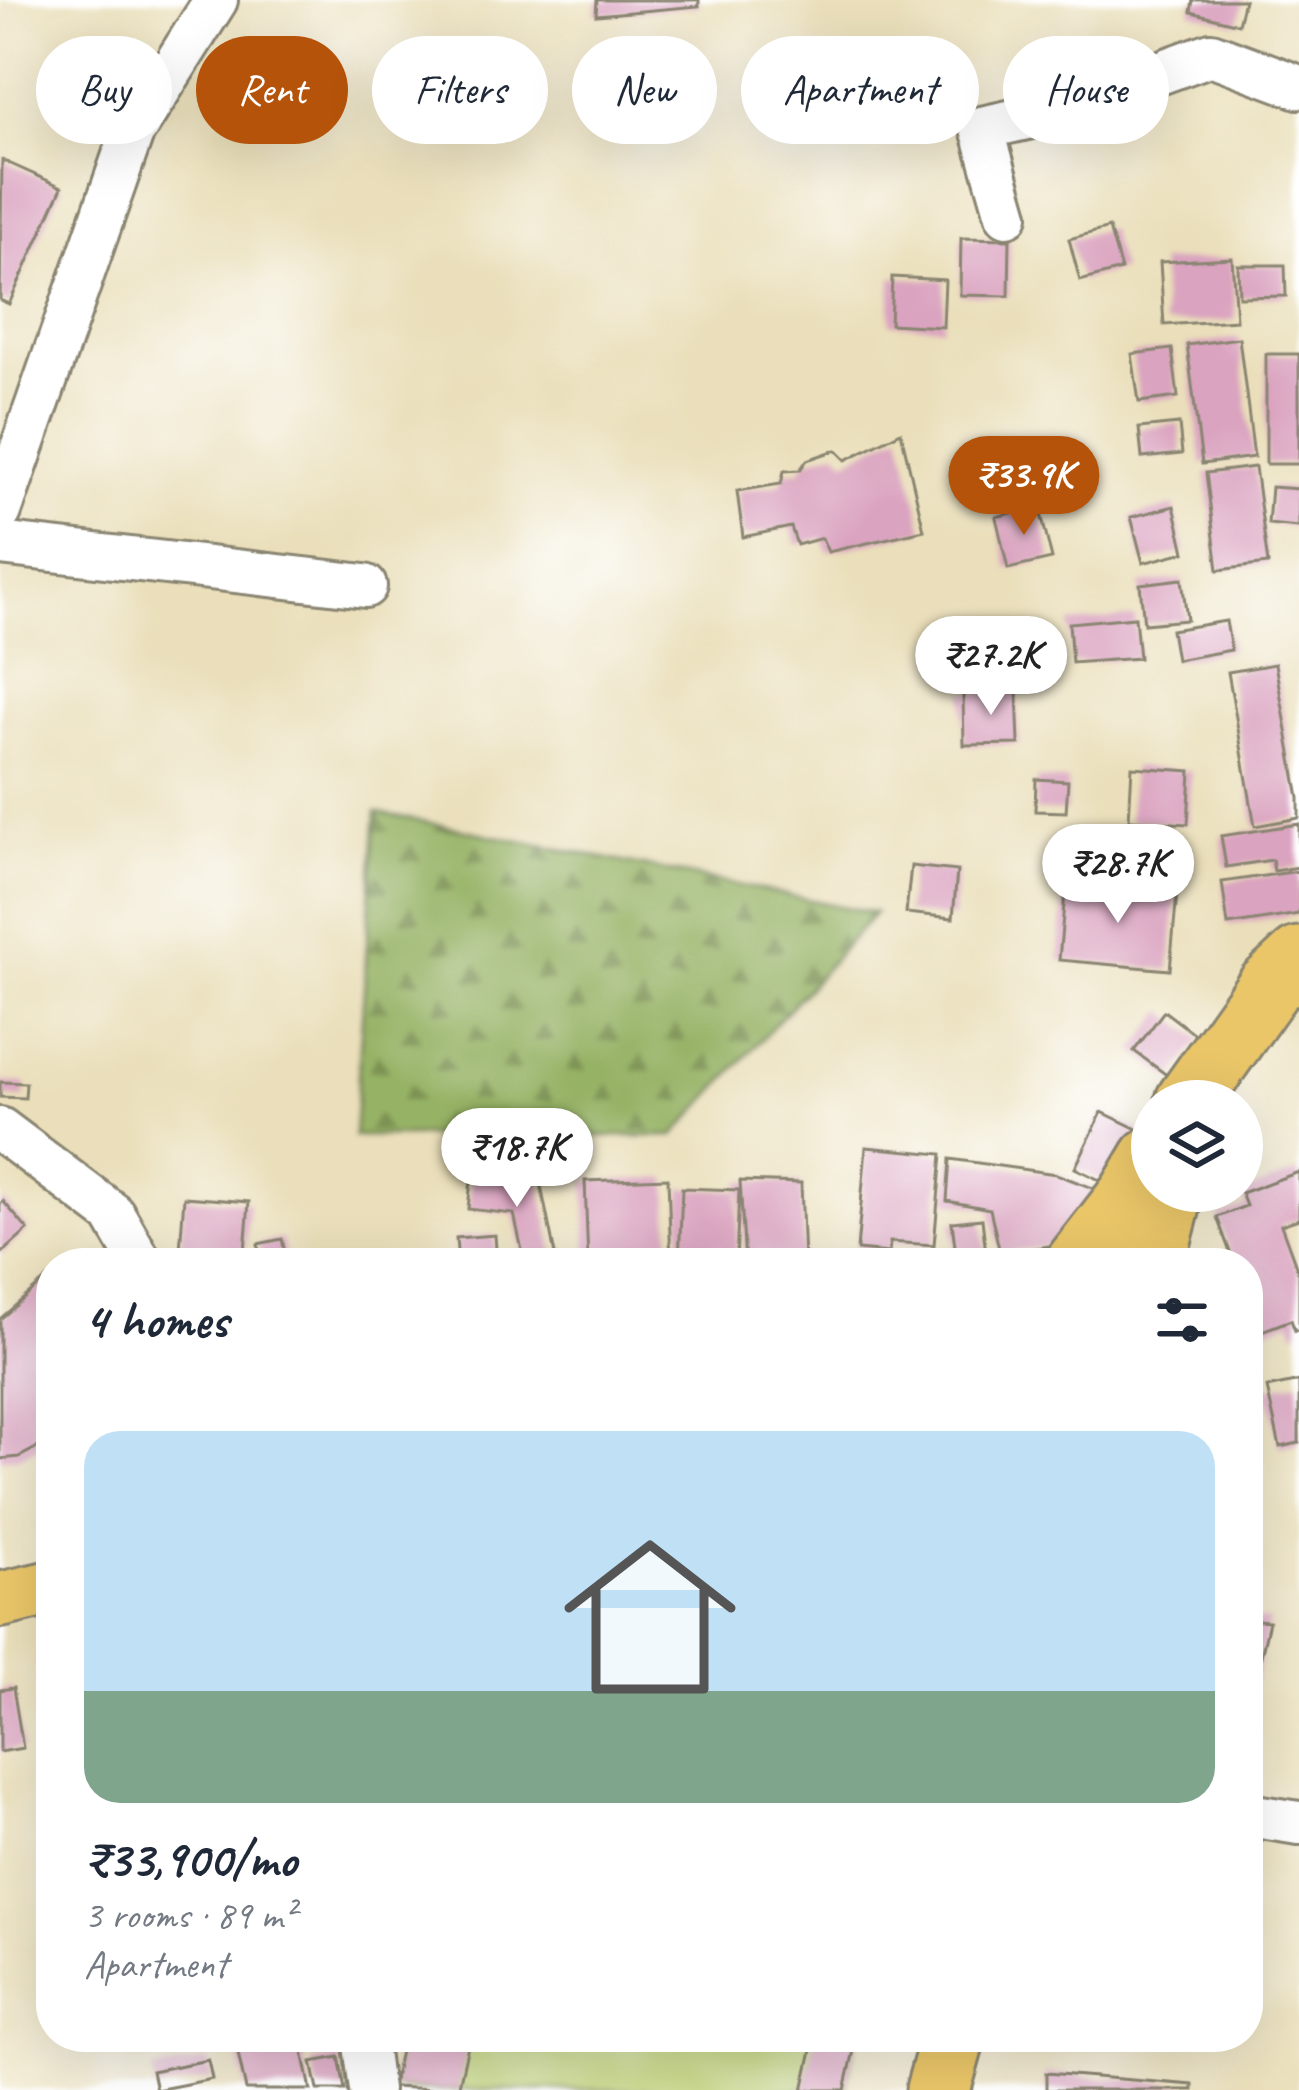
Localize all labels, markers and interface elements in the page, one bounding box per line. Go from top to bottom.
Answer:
chip: Buy [36,36,172,144]
chip: Rent [196,36,348,144]
chip: Filters [372,36,548,144]
chip: New [572,36,717,144]
chip: Apartment [741,36,979,144]
chip: House [1003,36,1169,144]
pin: ₹33.9K [926,436,1122,538]
text: ₹33.9K [975,450,1073,499]
pin: ₹27.2K [893,616,1089,718]
text: ₹27.2K [942,630,1040,679]
pin: ₹28.7K [1020,824,1216,926]
text: ₹28.7K [1069,838,1167,887]
map controls [1131,1080,1263,1212]
button: layers [1131,1080,1263,1212]
pin: ₹18.7K [419,1108,615,1210]
text: ₹18.7K [468,1122,566,1171]
icon: filters [1149,1287,1215,1353]
text: 4 homes [84,1288,228,1352]
icon: home [542,1509,758,1725]
text: ₹33,900/mo [84,1827,297,1891]
text: 3 rooms · 89 m² [84,1891,295,1940]
text: Apartment [84,1940,227,1989]

